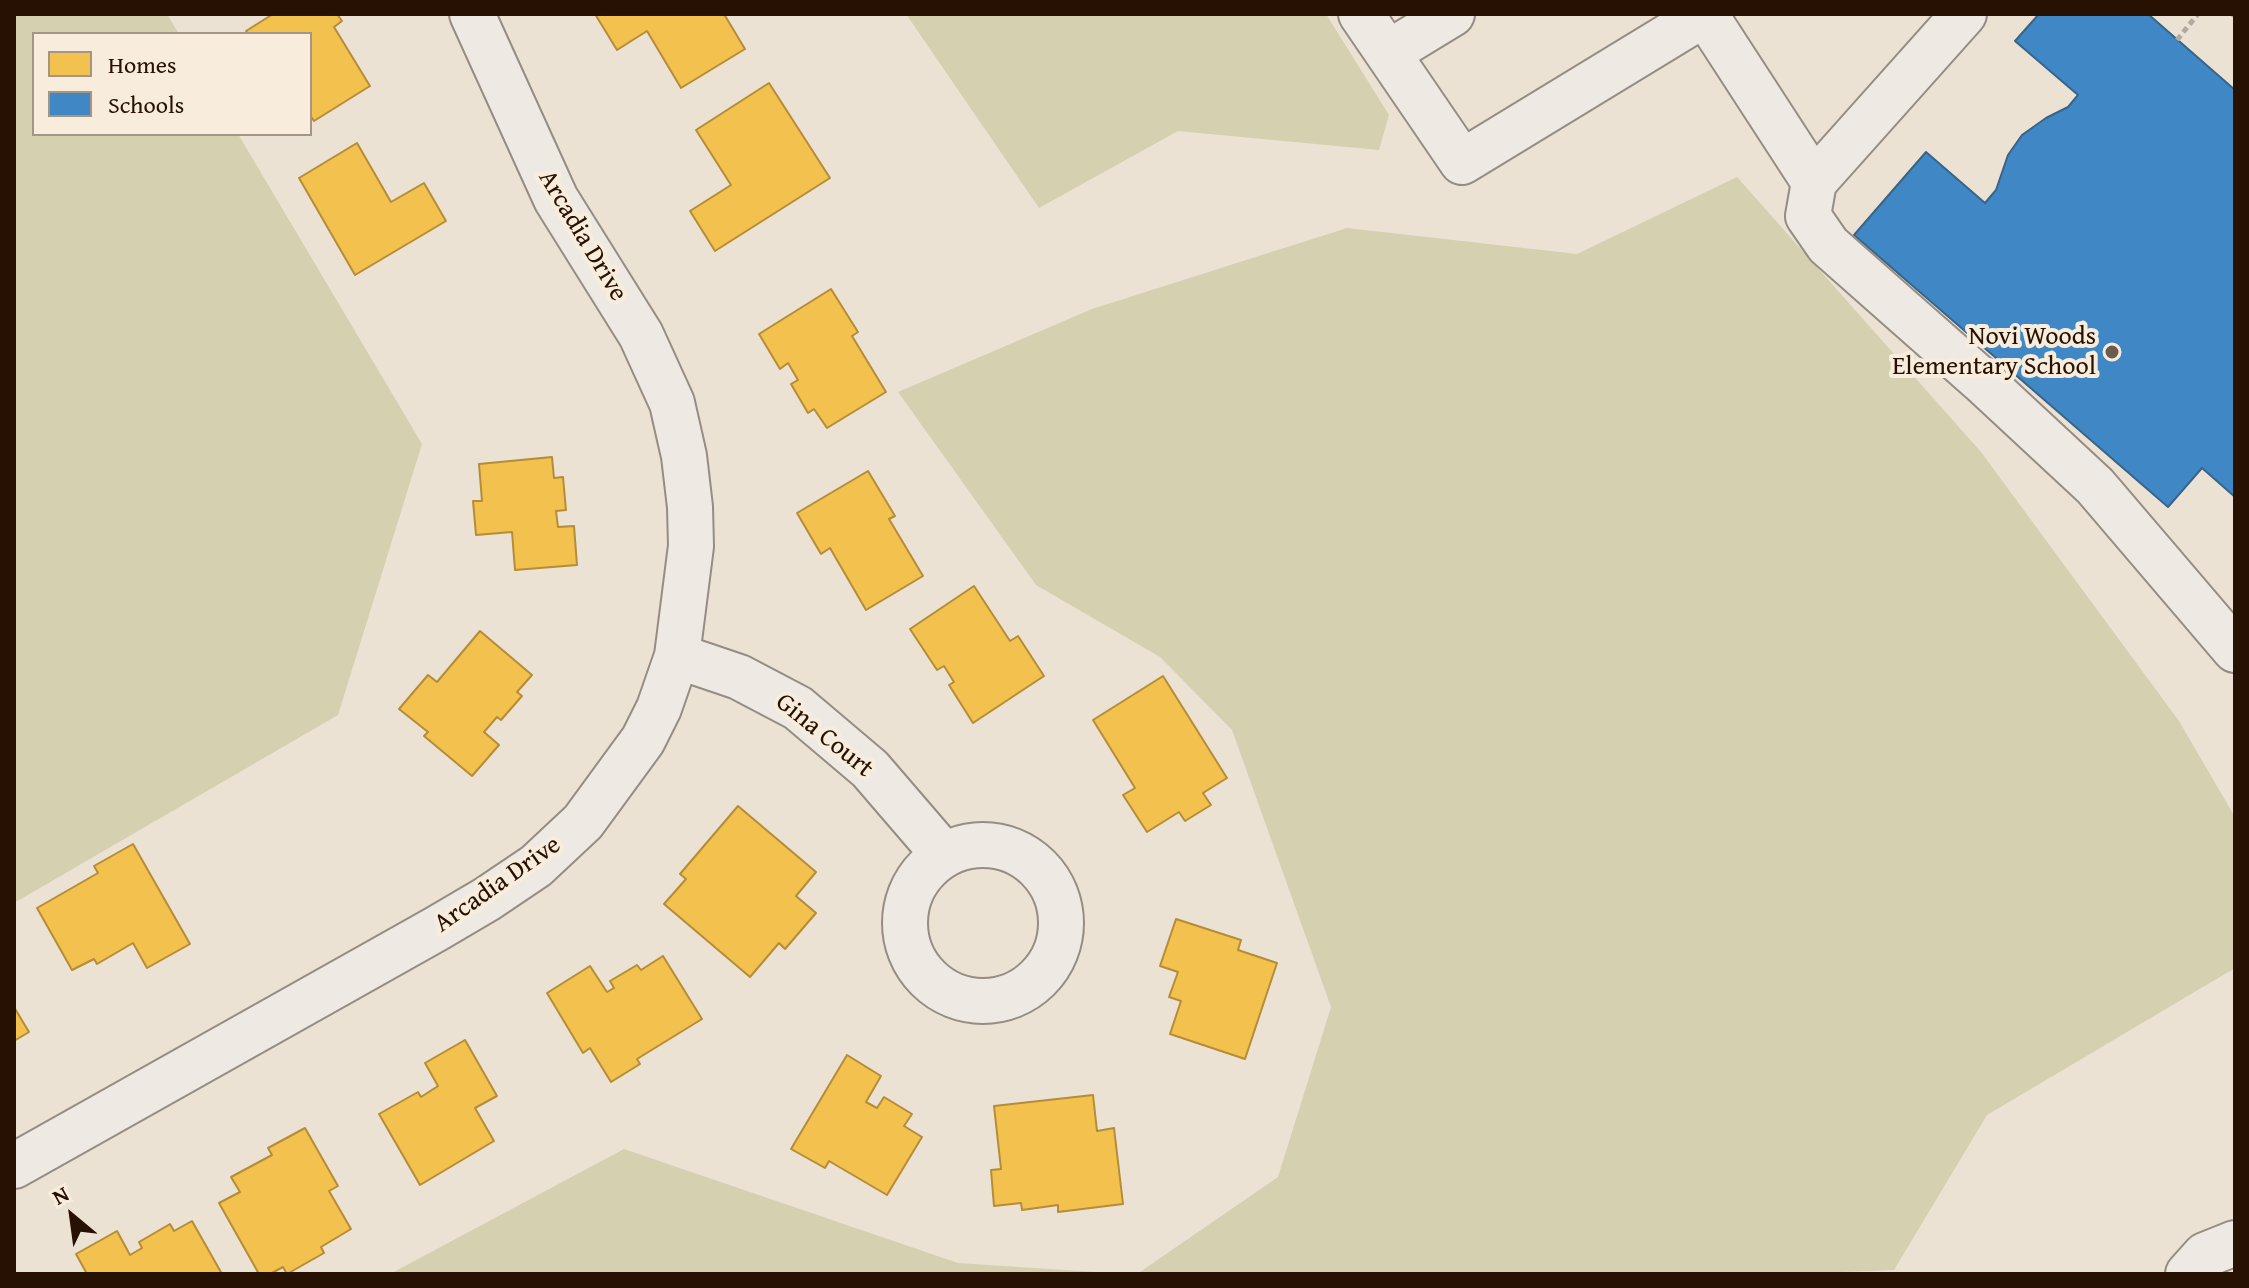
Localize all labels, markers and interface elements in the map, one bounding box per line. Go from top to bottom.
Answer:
legend [32,32,312,136]
text: Homes [108,47,177,82]
text: Schools [108,87,184,122]
street label: Arcadia Drive [531,165,633,307]
place label: Novi Woods Elementary School [1892,321,2096,382]
marker: Novi Woods Elementary School [2103,343,2121,361]
street label: Gina Court [769,687,879,785]
street label: Arcadia Drive [429,830,567,940]
north arrow [32,1176,112,1256]
text: N [46,1177,75,1213]

